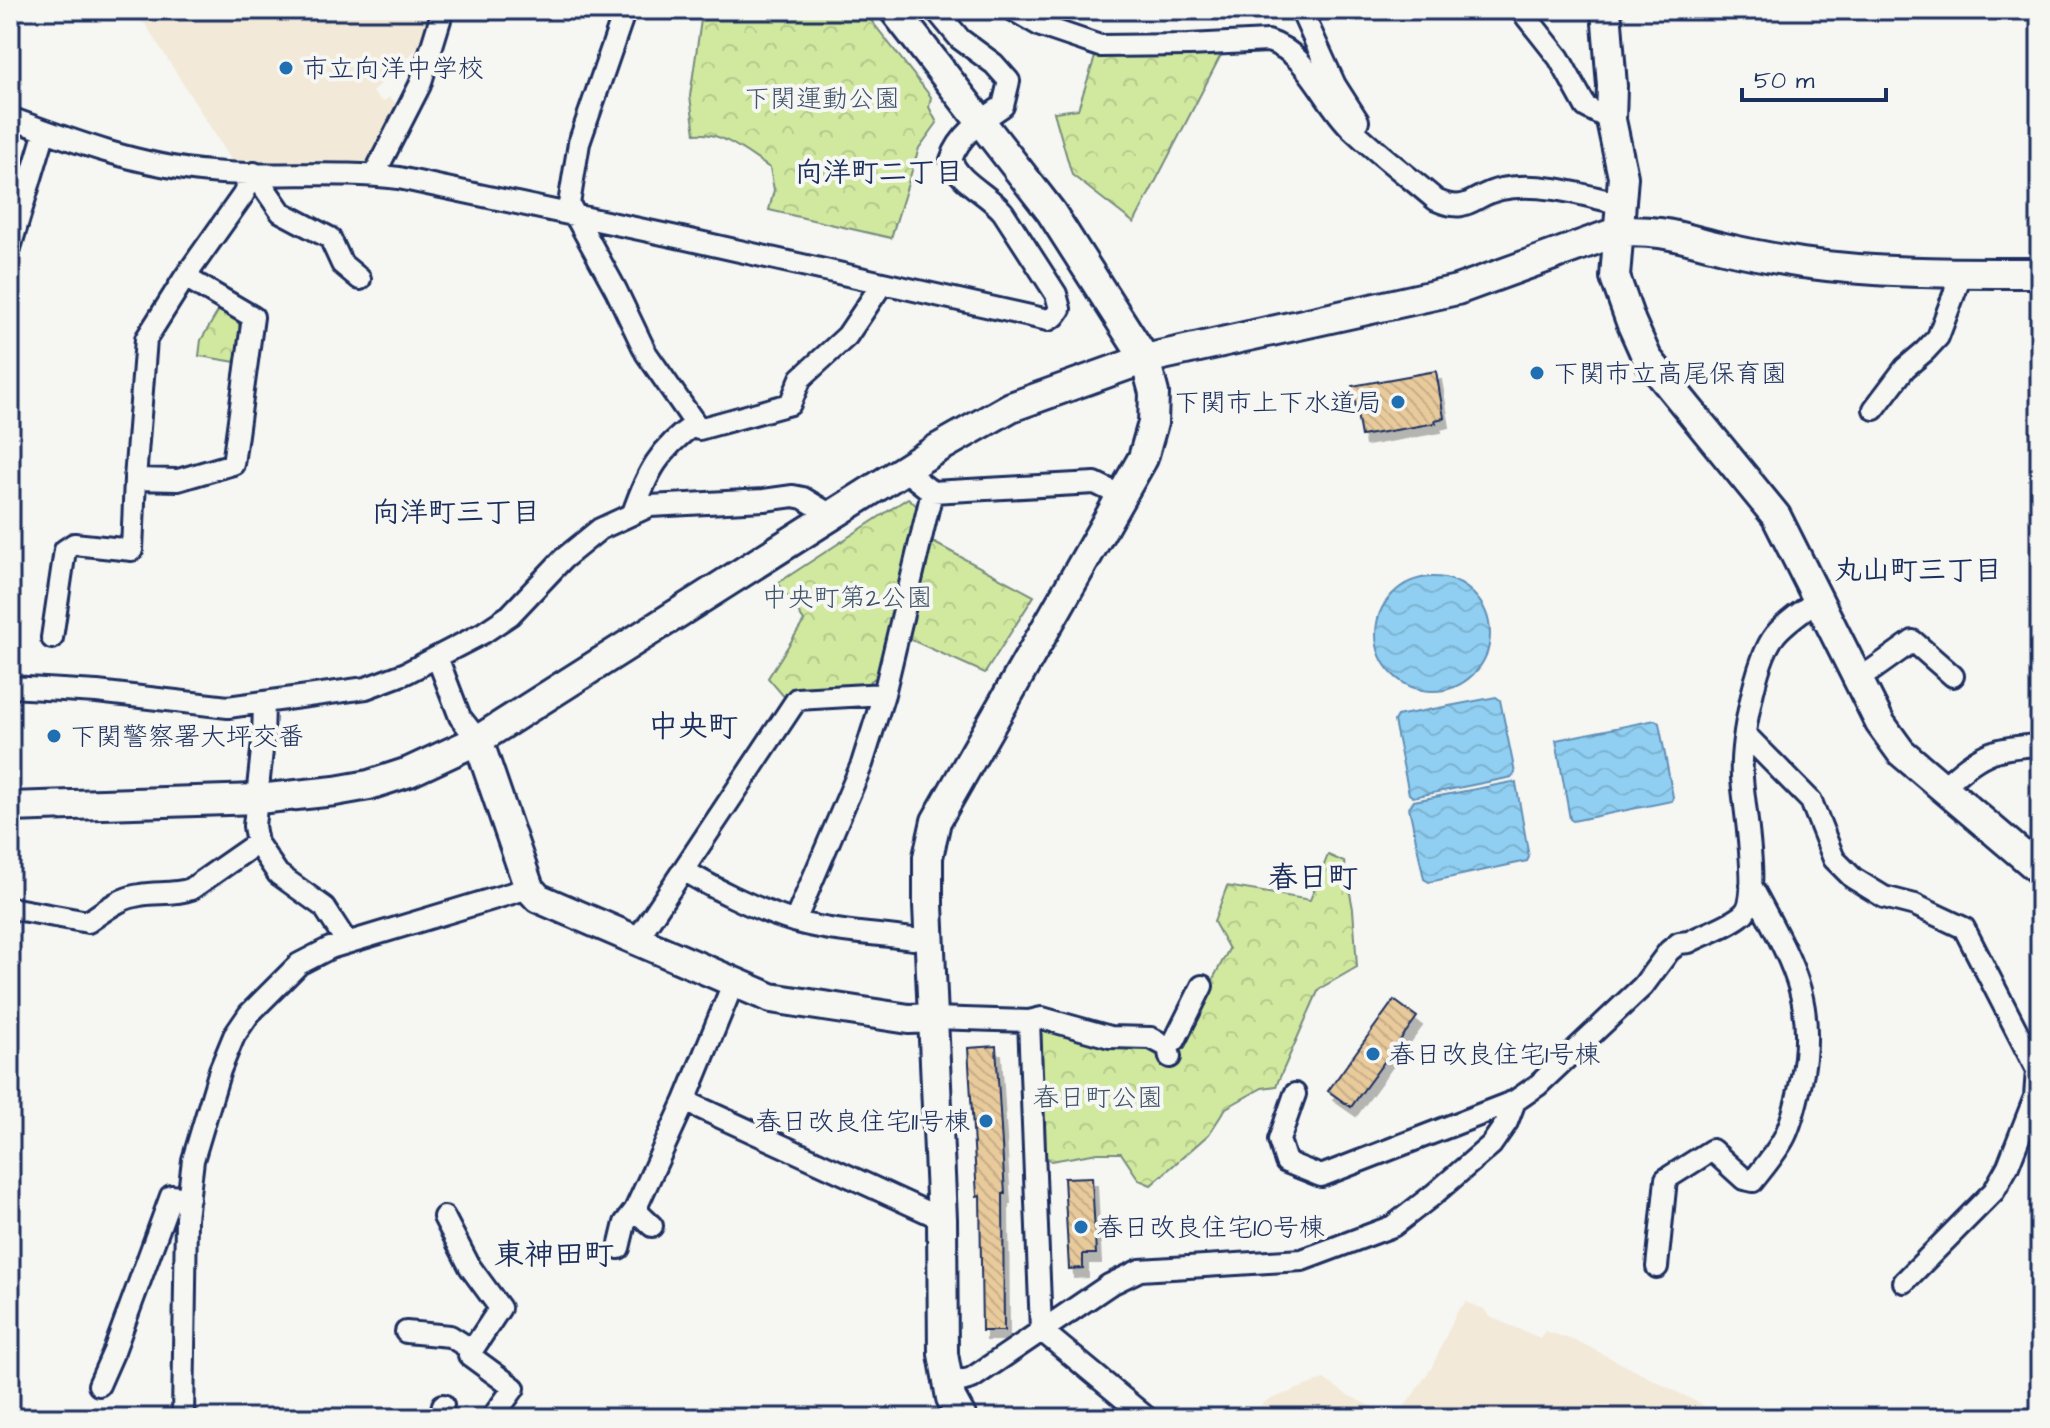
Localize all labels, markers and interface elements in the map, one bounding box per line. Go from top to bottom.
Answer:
place label: 市立向洋中学校 [302,51,484,87]
scale bar [1742,52,1886,102]
marker: 市立向洋中学校 [277,59,295,77]
text: 50 m [1754,64,1815,98]
park label: 下関運動公園 [744,81,900,117]
district label: 向洋町二丁目 [795,153,963,192]
place label: 下関市立高尾保育園 [1553,356,1787,392]
marker: 下関市立高尾保育園 [1528,364,1546,382]
place label: 下関市上下水道局 [1174,385,1382,421]
marker: 下関市上下水道局 [1389,393,1407,411]
district label: 向洋町三丁目 [372,493,540,532]
district label: 丸山町三丁目 [1834,551,2002,590]
park label: 中央町第2公園 [762,580,932,616]
district label: 中央町 [648,706,738,748]
place label: 下関警察署大坪交番 [70,719,304,755]
marker: 下関警察署大坪交番 [45,727,63,745]
district label: 春日町 [1268,857,1358,899]
place label: 春日改良住宅1号棟 [1389,1037,1600,1073]
marker: 春日改良住宅1号棟 [1364,1045,1382,1063]
park label: 春日町公園 [1033,1080,1163,1116]
place label: 春日改良住宅11号棟 [755,1104,970,1140]
marker: 春日改良住宅11号棟 [977,1112,995,1130]
place label: 春日改良住宅10号棟 [1097,1210,1325,1246]
marker: 春日改良住宅10号棟 [1072,1218,1090,1236]
district label: 東神田町 [494,1234,614,1276]

